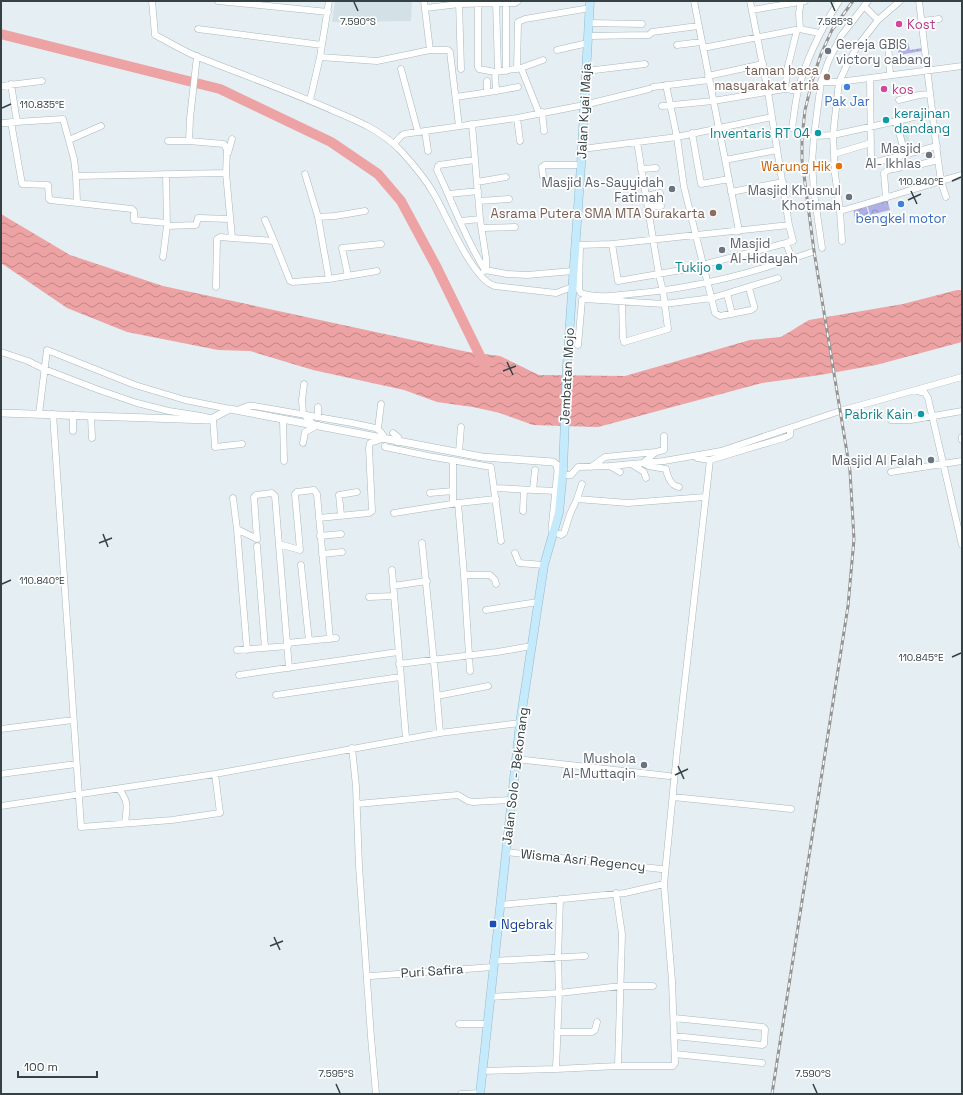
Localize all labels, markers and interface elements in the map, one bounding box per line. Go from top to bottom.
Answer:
text: 7.590°S [340,15,376,28]
text: 7.585°S [817,15,853,28]
place label: Kost [907,16,935,33]
marker: Kost [894,19,904,29]
place label: Gereja GBIS victory cabang [836,36,931,68]
marker: Gereja GBIS victory cabang [823,46,833,56]
street label: Jalan Kyai Maja [573,62,595,159]
place label: taman baca masyarakat atria [714,62,820,94]
marker: taman baca masyarakat atria [822,72,832,82]
place label: kos [892,81,914,98]
marker: Pak Jar [842,82,852,92]
marker: kos [879,84,889,94]
place label: Pak Jar [824,93,870,110]
text: 110.835°E [20,98,65,111]
place label: kerajinan dandang [894,105,950,137]
marker: kerajinan dandang [881,115,891,125]
place label: Inventaris RT 04 [710,125,810,142]
marker: Inventaris RT 04 [813,128,823,138]
place label: Masjid Al- Ikhlas [865,140,921,172]
marker: Masjid Al- Ikhlas [924,150,934,160]
place label: Warung Hik [761,158,831,175]
marker: Warung Hik [834,161,844,171]
place label: Masjid As-Sayyidah Fatimah [541,174,664,206]
text: 110.840°E [898,175,944,188]
place label: Masjid Khusnul Khotimah [748,182,841,214]
marker: Masjid As-Sayyidah Fatimah [667,184,677,194]
marker: Masjid Khusnul Khotimah [844,192,854,202]
marker: bengkel motor [896,199,906,209]
place label: Asrama Putera SMA MTA Surakarta [491,205,706,222]
marker: Asrama Putera SMA MTA Surakarta [708,208,718,218]
place label: bengkel motor [856,210,947,227]
place label: Masjid Al-Hidayah [730,235,798,267]
marker: Masjid Al-Hidayah [717,245,727,255]
place label: Tukijo [675,259,711,276]
marker: Tukijo [714,262,724,272]
street label: Jembatan Mojo [556,327,578,425]
place label: Pabrik Kain [845,406,913,423]
marker: Pabrik Kain [916,409,926,419]
place label: Masjid Al Falah [832,452,923,469]
marker: Masjid Al Falah [926,455,936,465]
text: 110.840°E [19,574,65,587]
text: 110.845°E [898,651,944,664]
street label: Jalan Solo - Bekonang [498,706,532,846]
place label: Mushola Al-Muttaqin [563,750,637,782]
marker: Mushola Al-Muttaqin [639,760,649,770]
street label: Wisma Asri Regency [520,845,646,875]
place label: Ngebrak [501,916,553,933]
marker: Ngebrak [488,919,498,929]
street label: Puri Safira [400,960,465,982]
scale bar [18,1053,97,1079]
text: 100 m [24,1059,58,1075]
text: 7.595°S [318,1067,354,1080]
text: 7.590°S [795,1067,831,1080]

